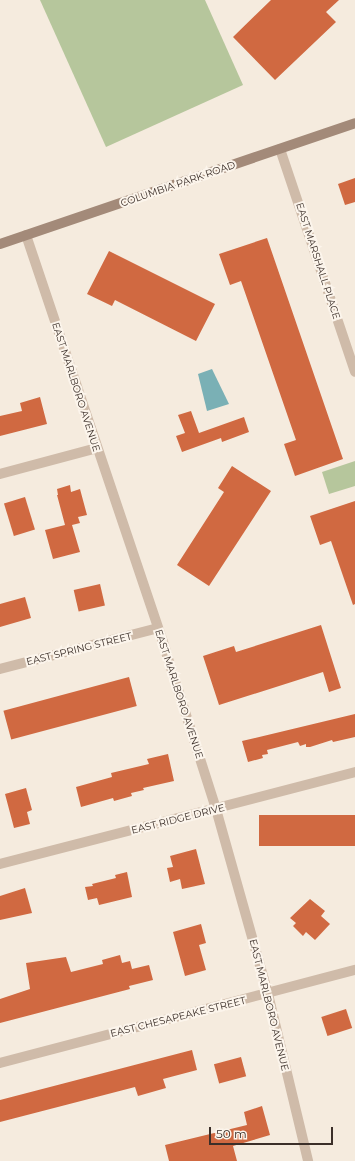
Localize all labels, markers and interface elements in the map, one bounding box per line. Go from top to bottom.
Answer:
street label: COLUMBIA PARK ROAD [119,159,237,209]
street label: EAST MARSHALL PLACE [293,201,343,321]
street label: EAST MARLBORO AVENUE [49,321,103,453]
street label: EAST MARLBORO AVENUE [152,628,206,760]
street label: EAST SPRING STREET [25,630,133,668]
street label: EAST RIDGE DRIVE [130,802,226,836]
street label: EAST MARLBORO AVENUE [247,938,291,1072]
street label: EAST CHESAPEAKE STREET [109,994,247,1040]
scale bar [211,1119,335,1145]
text: 50 m [216,1126,247,1141]

